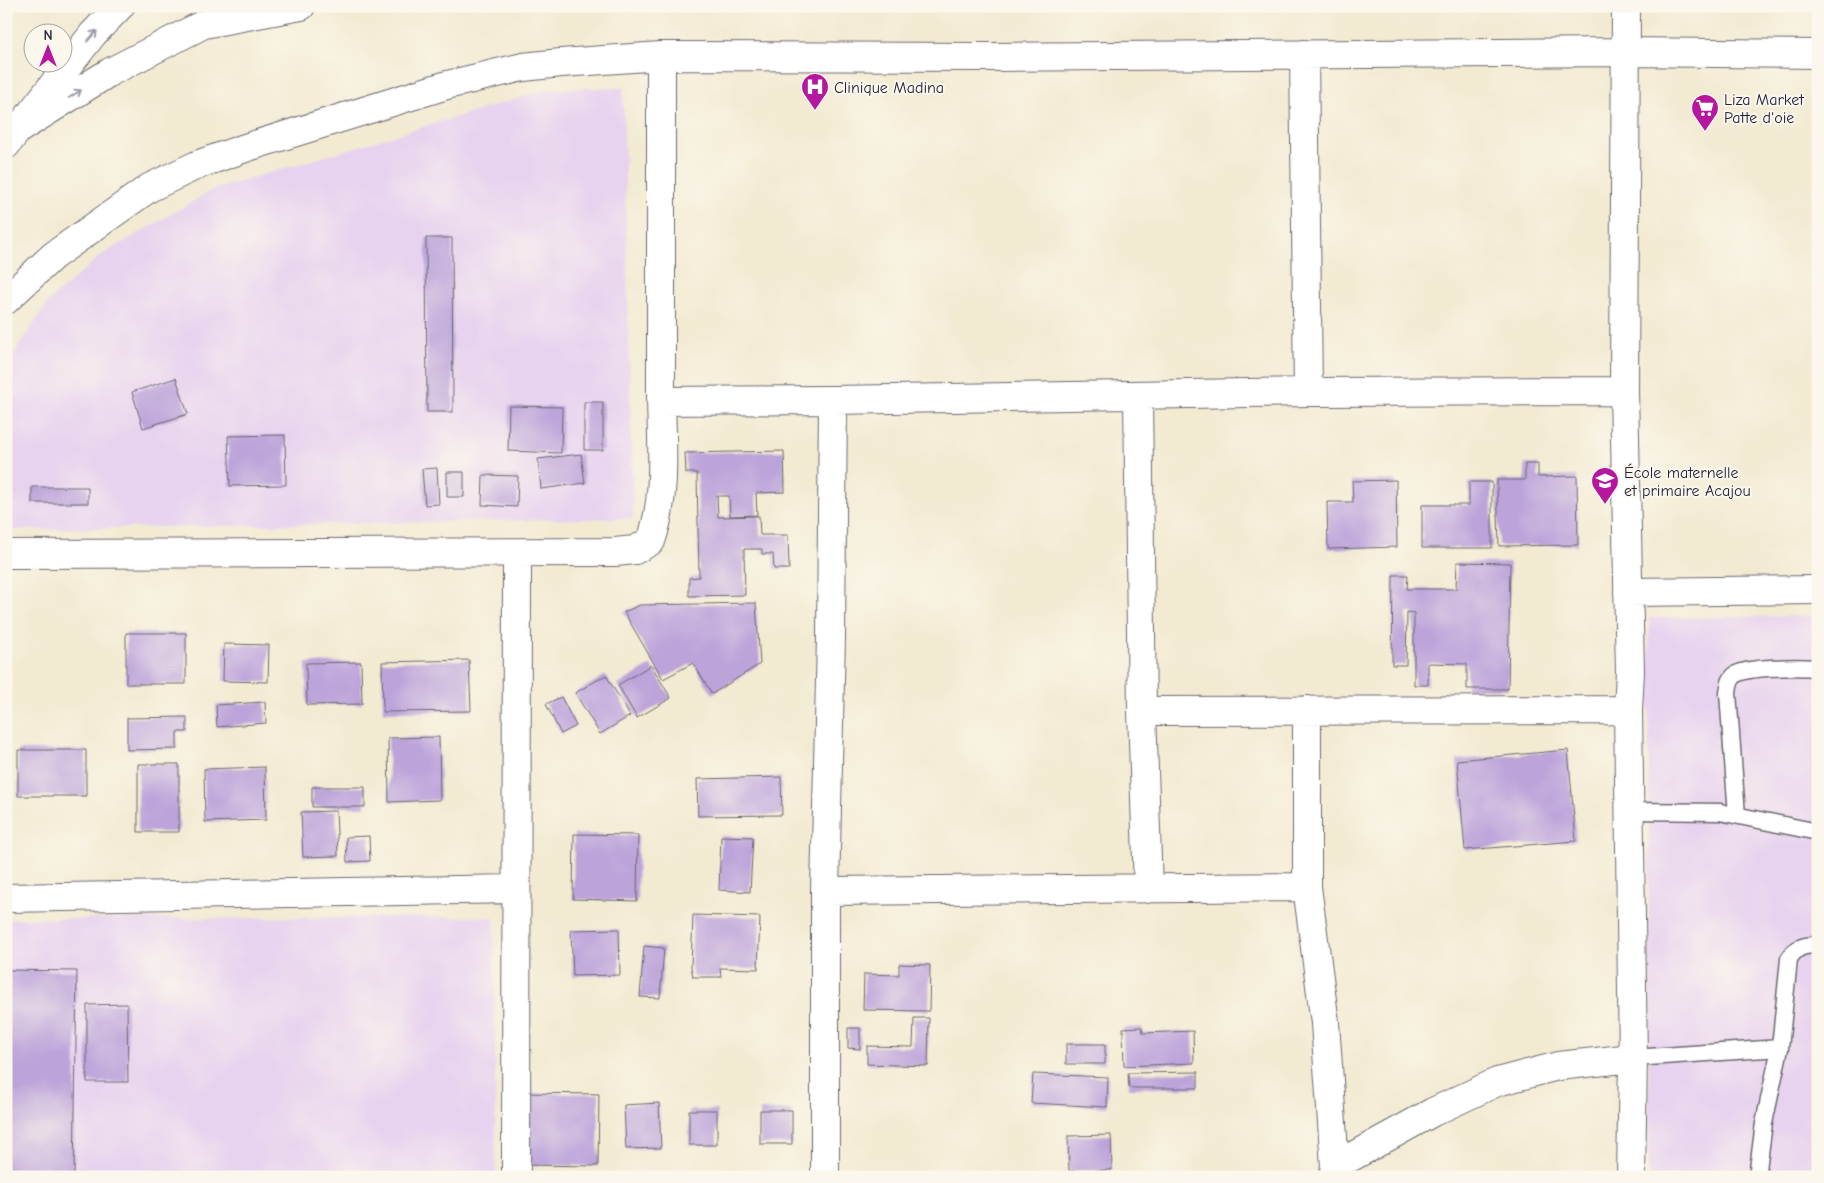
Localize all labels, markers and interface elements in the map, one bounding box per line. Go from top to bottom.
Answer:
north arrow [22,22,72,72]
text: N [43,27,53,44]
one-way arrow [87,29,98,42]
hospital icon: Clinique Madina [800,72,830,111]
place label: Clinique Madina [834,79,944,97]
one-way arrow [68,88,82,98]
place label: Liza Market Patte d'oie [1724,91,1804,127]
supermarket icon: Liza Market Patte d'oie [1690,93,1720,132]
place label: École maternelle et primaire Acajou [1624,463,1751,500]
school or university icon: École maternelle et primaire Acajou [1590,466,1620,505]

